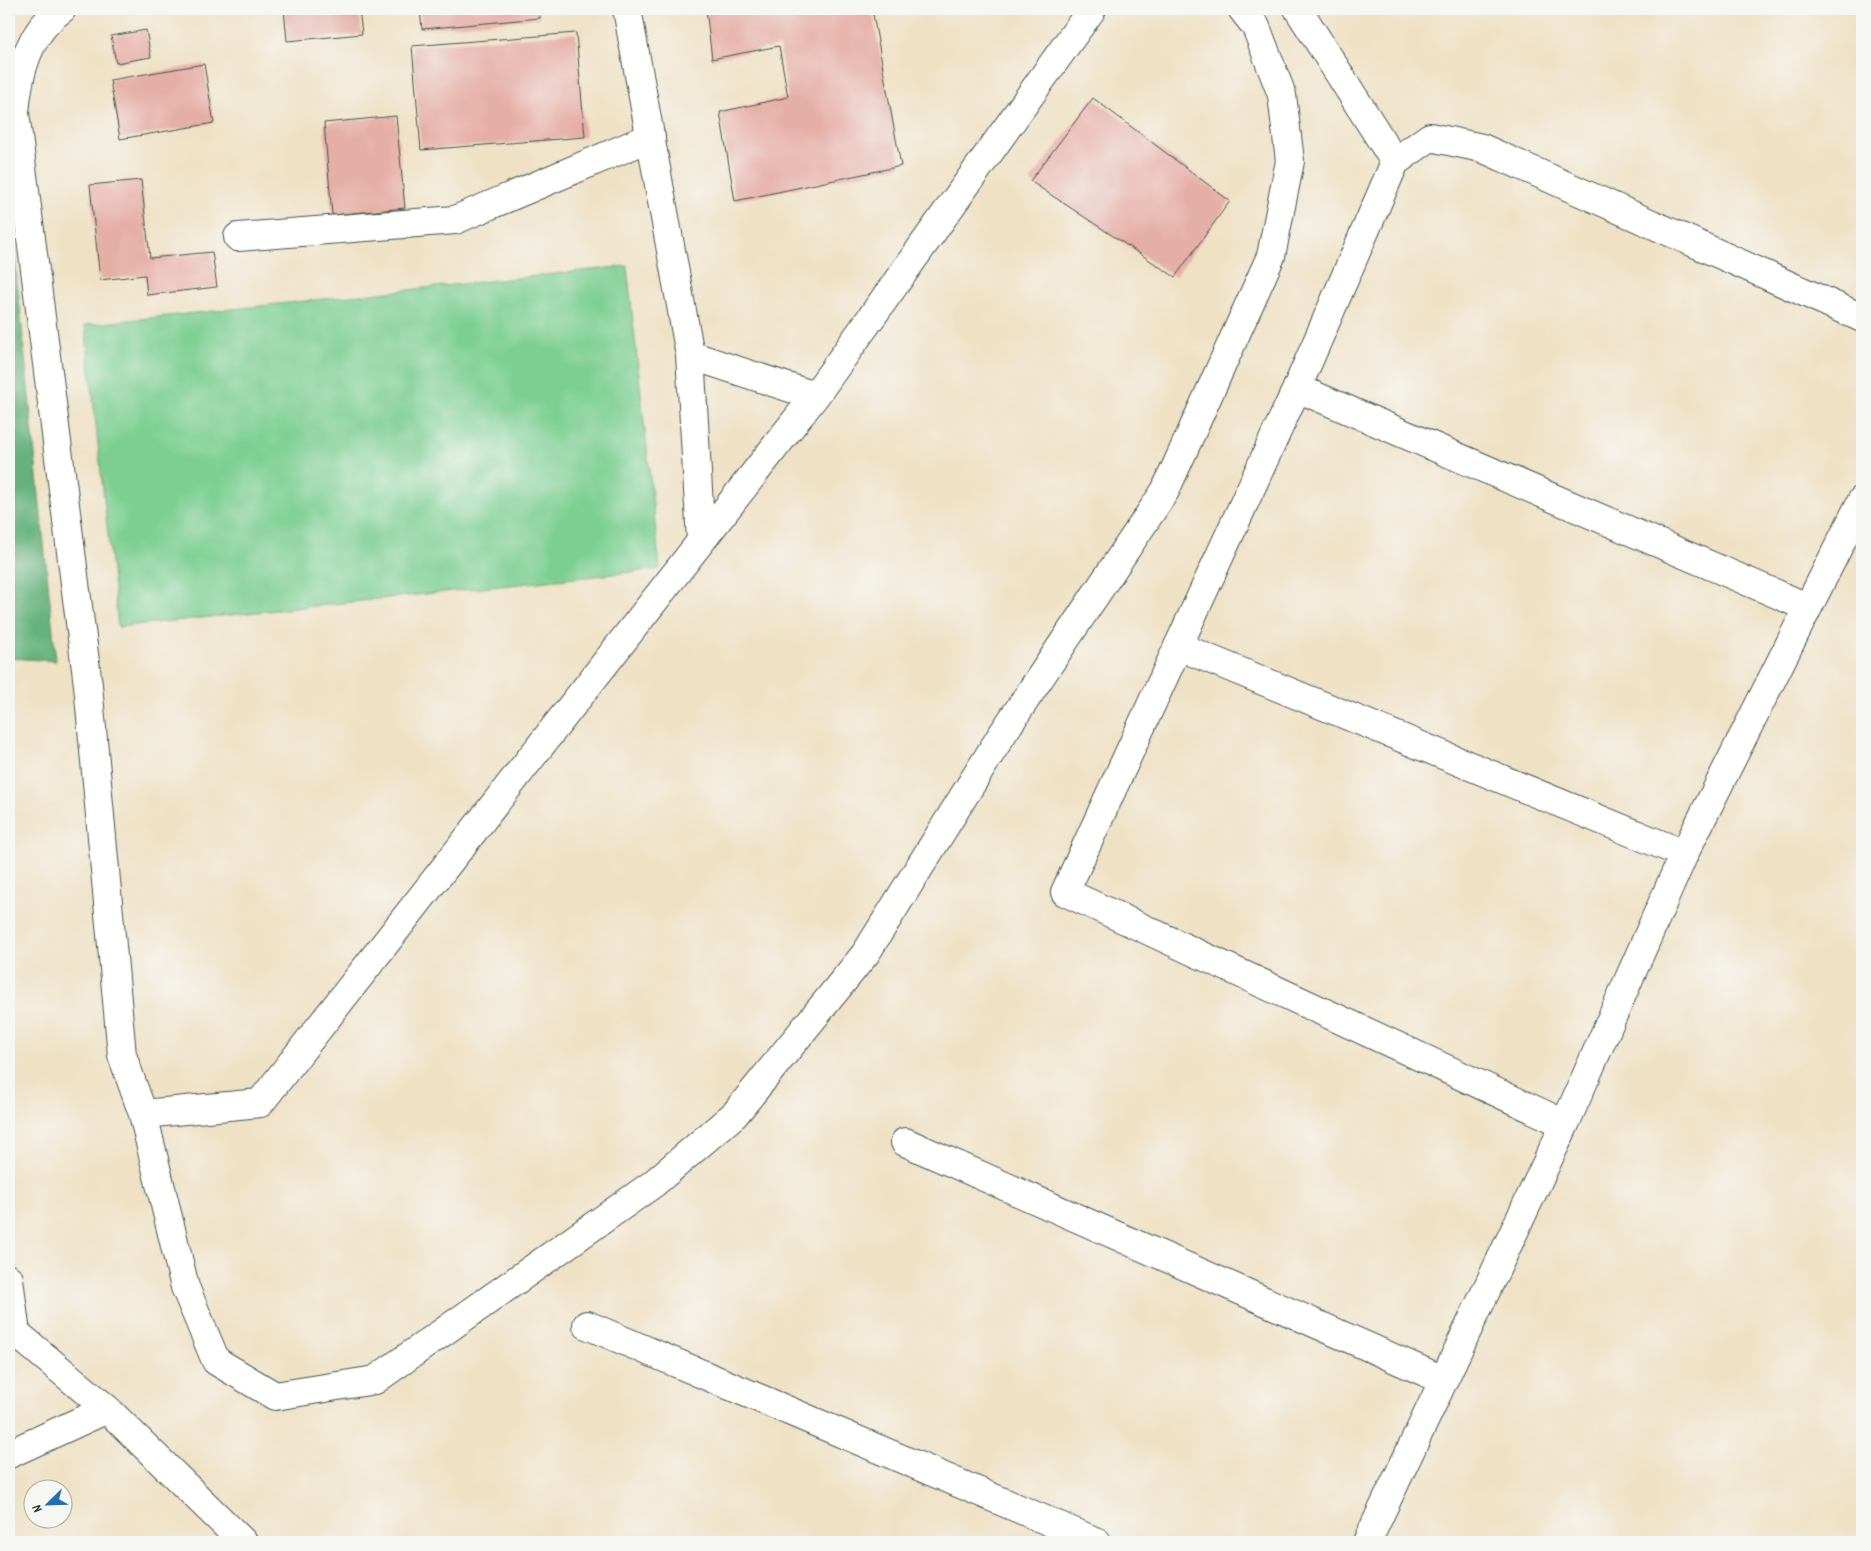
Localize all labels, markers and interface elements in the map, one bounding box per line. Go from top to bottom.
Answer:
north arrow [22,1478,72,1528]
text: N [27,1501,48,1515]

